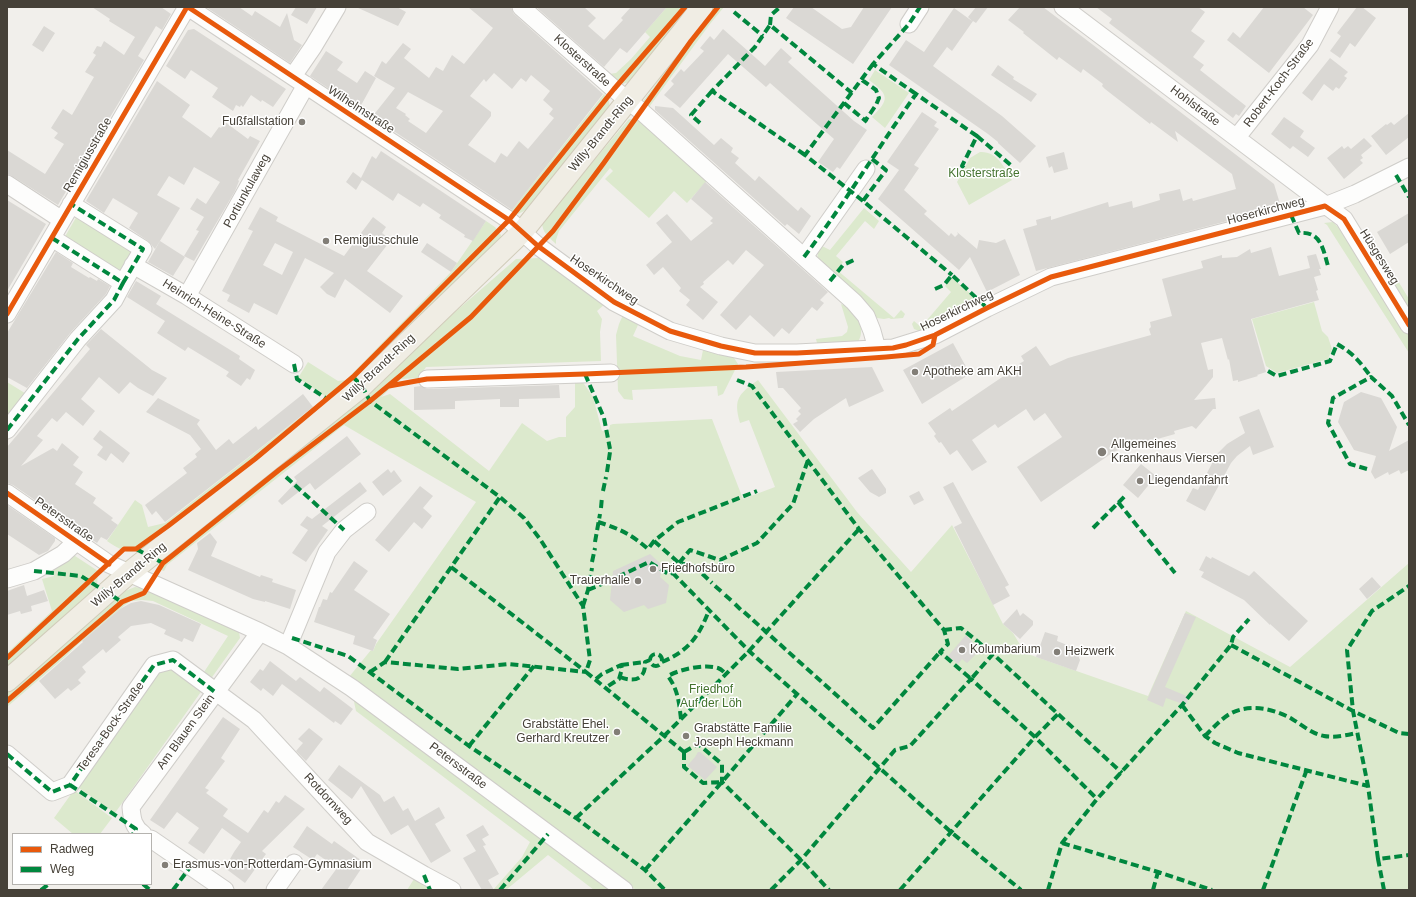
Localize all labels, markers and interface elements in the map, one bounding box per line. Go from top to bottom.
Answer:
street label: Klosterstraße [551,32,613,90]
street label: Robert-Koch-Straße [1241,36,1317,130]
street label: Wilhelmstraße [325,83,397,137]
street label: Hohlstraße [1167,83,1223,129]
street label: Willy-Brandt-Ring [566,93,636,175]
street label: Remigiusstraße [61,115,115,195]
place label: Fußfallstation [222,115,294,129]
marker: Fußfallstation [297,117,307,127]
street label: Portiunkulaweg [221,152,273,230]
park label: Klosterstraße [948,167,1020,181]
street label: Hoserkirchweg [1226,194,1306,228]
street label: Hüsgesweg [1356,227,1402,287]
place label: Remigiusschule [334,234,419,248]
marker: Remigiusschule [321,236,331,246]
street label: Hoserkirchweg [567,252,641,308]
street label: Heinrich-Heine-Straße [160,276,268,352]
street label: Hoserkirchweg [918,287,996,335]
street label: Willy-Brandt-Ring [340,331,418,405]
place label: Apotheke am AKH [923,365,1022,379]
marker: Apotheke am AKH [910,367,920,377]
place label: Allgemeines Krankenhaus Viersen [1111,438,1226,466]
marker: Allgemeines Krankenhaus Viersen [1096,446,1108,458]
place label: Liegendanfahrt [1148,474,1228,488]
marker: Liegendanfahrt [1135,476,1145,486]
street label: Petersstraße [32,494,96,546]
street label: Willy-Brandt-Ring [89,539,169,611]
place label: Friedhofsbüro [661,562,735,576]
marker: Friedhofsbüro [648,564,658,574]
place label: Trauerhalle [570,574,630,588]
marker: Trauerhalle [633,576,643,586]
place label: Kolumbarium [970,643,1041,657]
marker: Kolumbarium [957,645,967,655]
place label: Heizwerk [1065,645,1114,659]
marker: Heizwerk [1052,647,1062,657]
street label: Teresa-Bock-Straße [75,679,147,775]
park label: Friedhof Auf der Löh [680,683,742,711]
street label: Am Blauen Stein [154,692,218,772]
place label: Grabstätte Ehel. Gerhard Kreutzer [516,718,609,746]
place label: Grabstätte Familie Joseph Heckmann [694,722,793,750]
marker: Grabstätte Ehel. Gerhard Kreutzer [612,727,622,737]
marker: Grabstätte Familie Joseph Heckmann [681,731,691,741]
street label: Petersstraße [426,740,490,792]
street label: Rotdornweg [301,770,355,828]
legend [12,833,152,885]
text: Radweg [50,842,94,856]
place label: Erasmus-von-Rotterdam-Gymnasium [173,858,372,872]
marker: Erasmus-von-Rotterdam-Gymnasium [160,860,170,870]
text: Weg [50,862,74,876]

